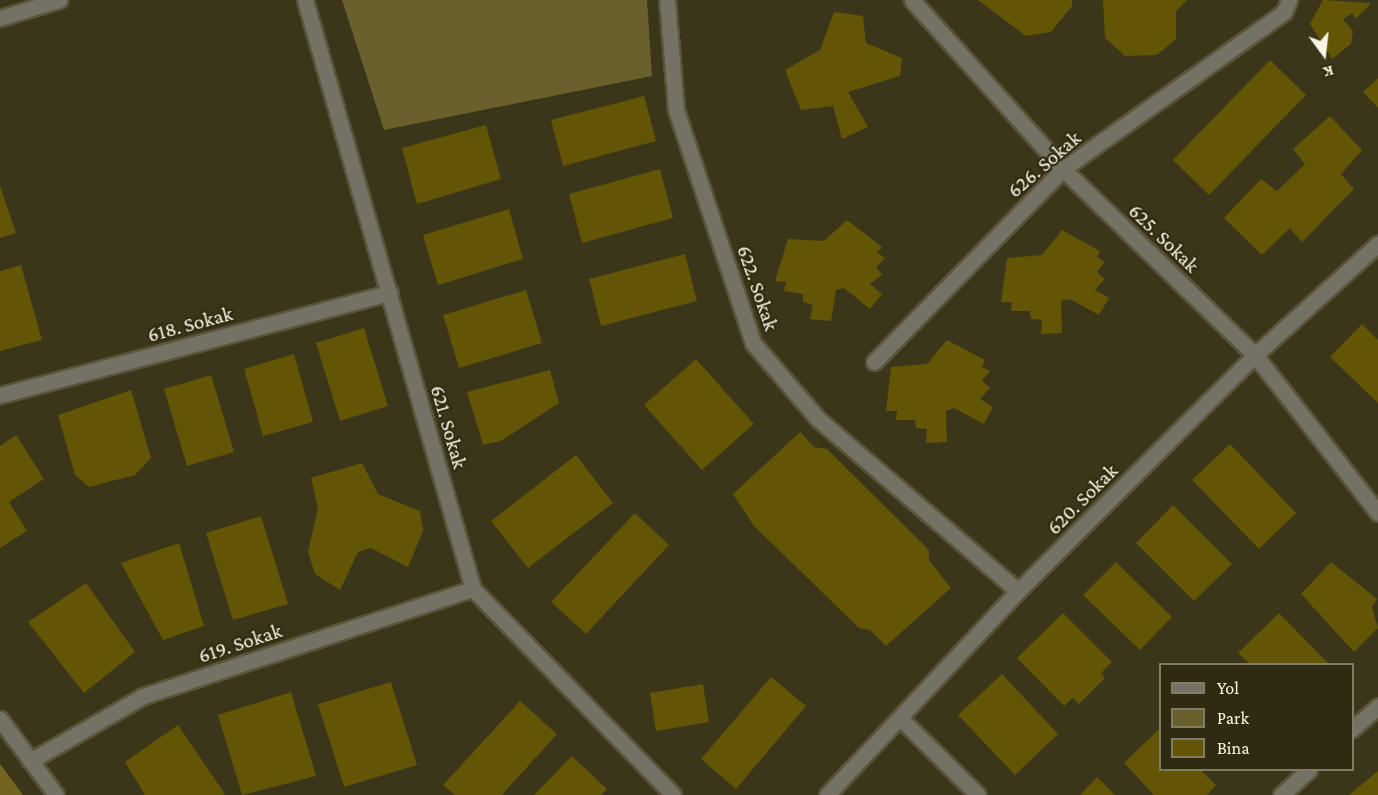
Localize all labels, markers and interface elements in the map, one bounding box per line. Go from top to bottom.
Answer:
north arrow [1294,24,1354,84]
text: K [1322,62,1336,81]
street label: 626. Sokak [1002,125,1086,203]
street label: 625. Sokak [1123,198,1205,278]
street label: 622. Sokak [732,242,784,334]
street label: 618. Sokak [145,301,235,347]
street label: 621. Sokak [425,382,473,472]
street label: 620. Sokak [1041,458,1123,540]
street label: 619. Sokak [195,618,285,668]
legend [1159,663,1354,771]
text: Yol [1217,678,1239,698]
text: Park [1217,708,1249,728]
text: Bina [1217,738,1250,758]

